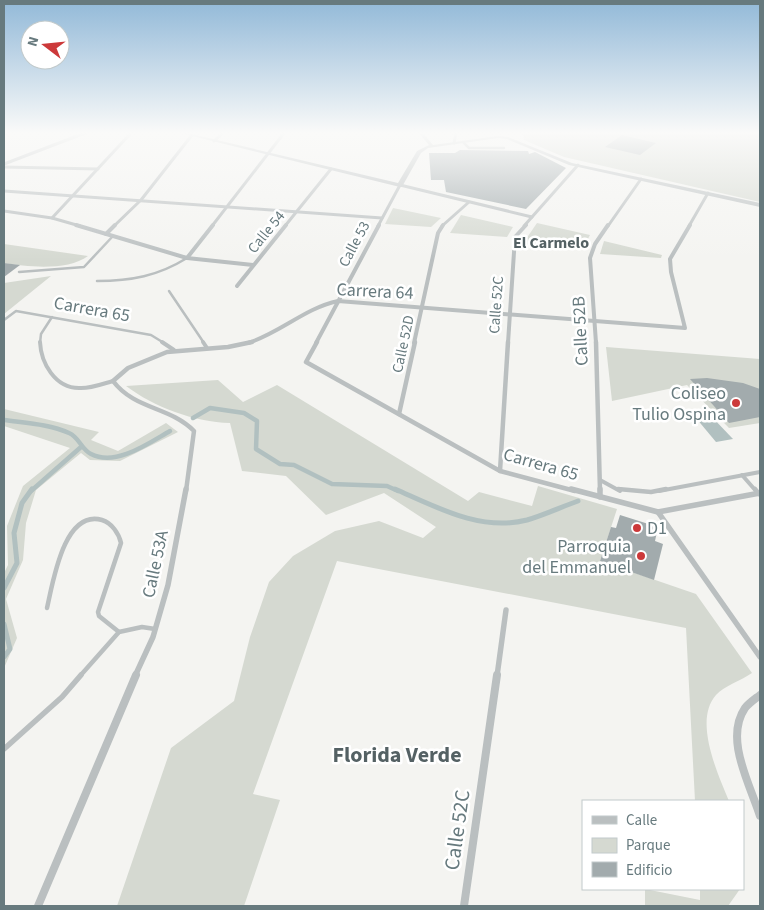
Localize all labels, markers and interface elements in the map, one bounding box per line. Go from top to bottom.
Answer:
north arrow [20,20,70,70]
text: N [23,34,44,49]
street label: Calle 54 [243,206,290,258]
street label: Calle 53 [334,218,375,271]
district label: El Carmelo [513,232,589,254]
street label: Calle 52C [484,275,509,335]
street label: Carrera 64 [336,277,414,306]
street label: Carrera 65 [52,290,132,328]
street label: Calle 52B [566,296,595,366]
street label: Calle 52D [387,313,420,375]
place label: Coliseo Tulio Ospina [632,381,726,427]
marker: Coliseo Tulio Ospina [730,397,742,409]
street label: Carrera 65 [500,442,581,487]
place label: D1 [647,516,667,541]
marker: D1 [631,522,643,534]
street label: Calle 53A [136,528,175,600]
place label: Parroquia del Emmanuel [522,534,631,580]
marker: Parroquia del Emmanuel [635,550,647,562]
district label: Florida Verde [332,739,462,771]
street label: Calle 52C [437,788,477,872]
legend [582,800,744,890]
text: Calle [626,810,657,831]
text: Parque [626,835,670,856]
text: Edificio [626,860,673,881]

